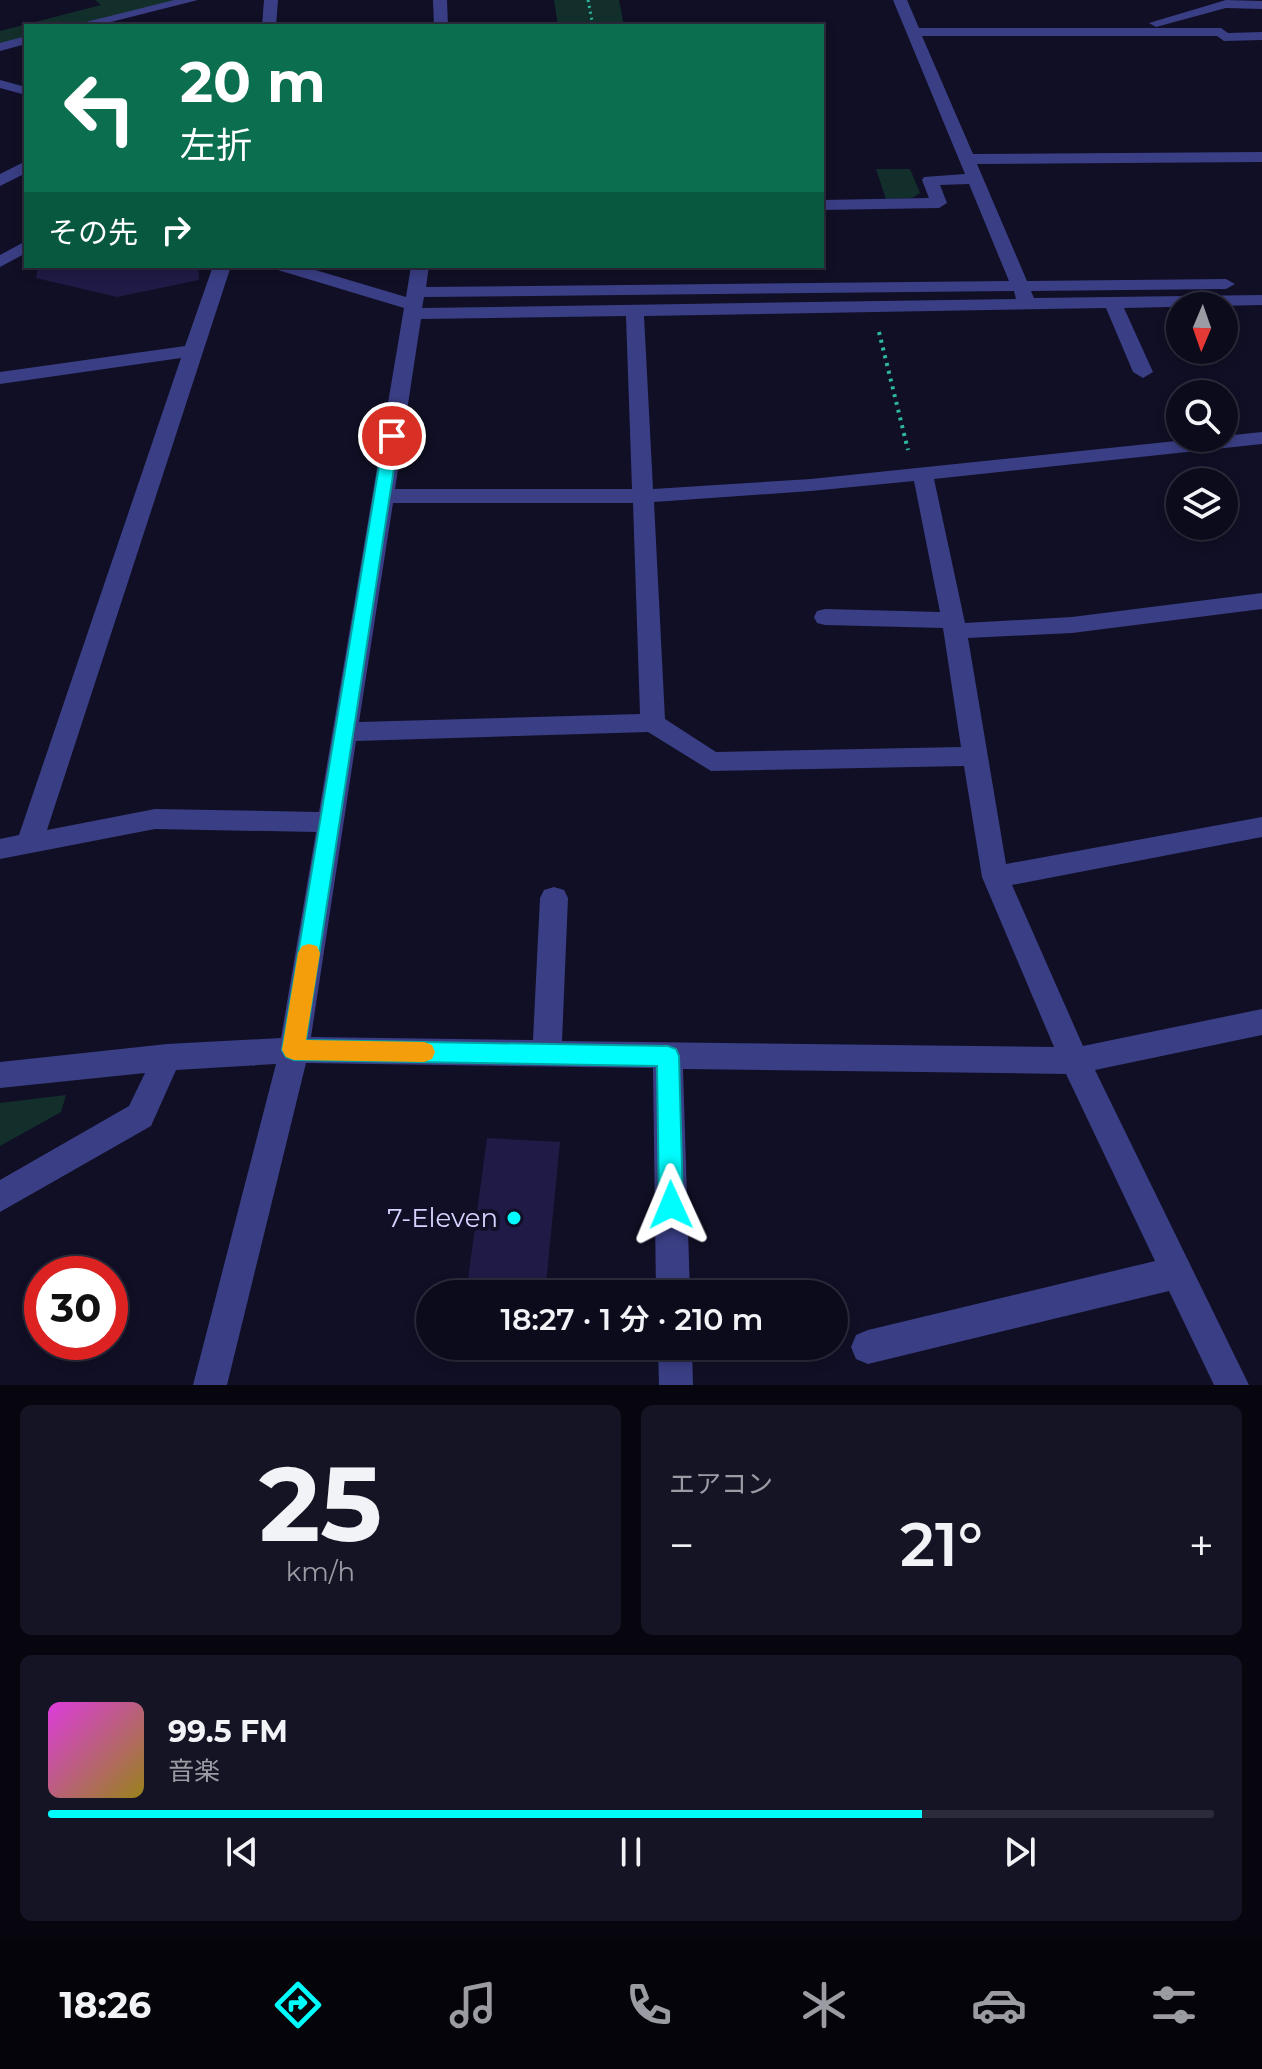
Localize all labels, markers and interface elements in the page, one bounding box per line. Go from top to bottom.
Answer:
text: 20 m [180,48,326,116]
icon: left [48,56,152,160]
text: 左折 [180,123,252,167]
icon: right [154,208,198,252]
text: その先 [48,214,138,251]
north arrow [1166,292,1238,364]
map controls [1166,292,1238,540]
button: search [1166,380,1238,452]
pin [358,402,426,470]
icon: arrive [370,414,414,458]
button: layers [1166,468,1238,540]
position arrow [629,1163,713,1247]
place label: 7-Eleven [387,1202,498,1234]
marker: 7-Eleven [505,1209,523,1227]
speed limit sign: 30 [24,1256,128,1360]
text: 18:27 · 1 分 · 210 m [501,1301,763,1338]
text: 25 [259,1440,382,1567]
text: エアコン [669,1468,773,1500]
text: 21° [900,1508,983,1581]
text: − [669,1518,694,1572]
text: + [1189,1518,1214,1572]
text: km/h [286,1556,355,1588]
text: 99.5 FM [168,1713,288,1750]
text: 音楽 [168,1755,220,1787]
icon: previous [220,1830,264,1874]
icon: pause [609,1830,653,1874]
icon: next [998,1830,1042,1874]
icon: directions [270,1977,326,2033]
icon: music [445,1977,501,2033]
icon: phone [621,1977,677,2033]
icon: climate [796,1977,852,2033]
icon: car [971,1977,1027,2033]
icon: filters [1146,1977,1202,2033]
text: 18:26 [60,1983,151,2027]

